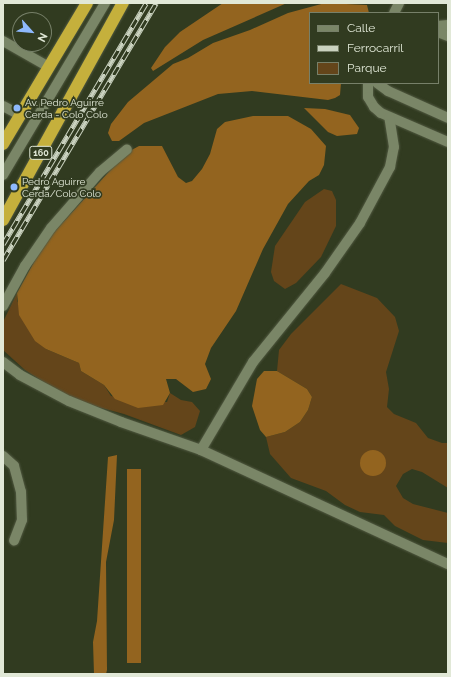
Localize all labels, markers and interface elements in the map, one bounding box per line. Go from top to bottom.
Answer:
north arrow [12,12,52,52]
legend [309,12,439,84]
text: Calle [347,21,375,35]
text: N [35,31,50,44]
text: Ferrocarril [347,41,404,55]
text: Parque [347,61,387,75]
place label: Av. Pedro Aguirre Cerda - Colo Colo [25,96,108,120]
marker: Av. Pedro Aguirre Cerda - Colo Colo [12,103,22,113]
road number: 160 [29,146,53,160]
place label: Pedro Aguirre Cerda/Colo Colo [22,175,101,198]
marker: Pedro Aguirre Cerda/Colo Colo [9,182,19,192]

